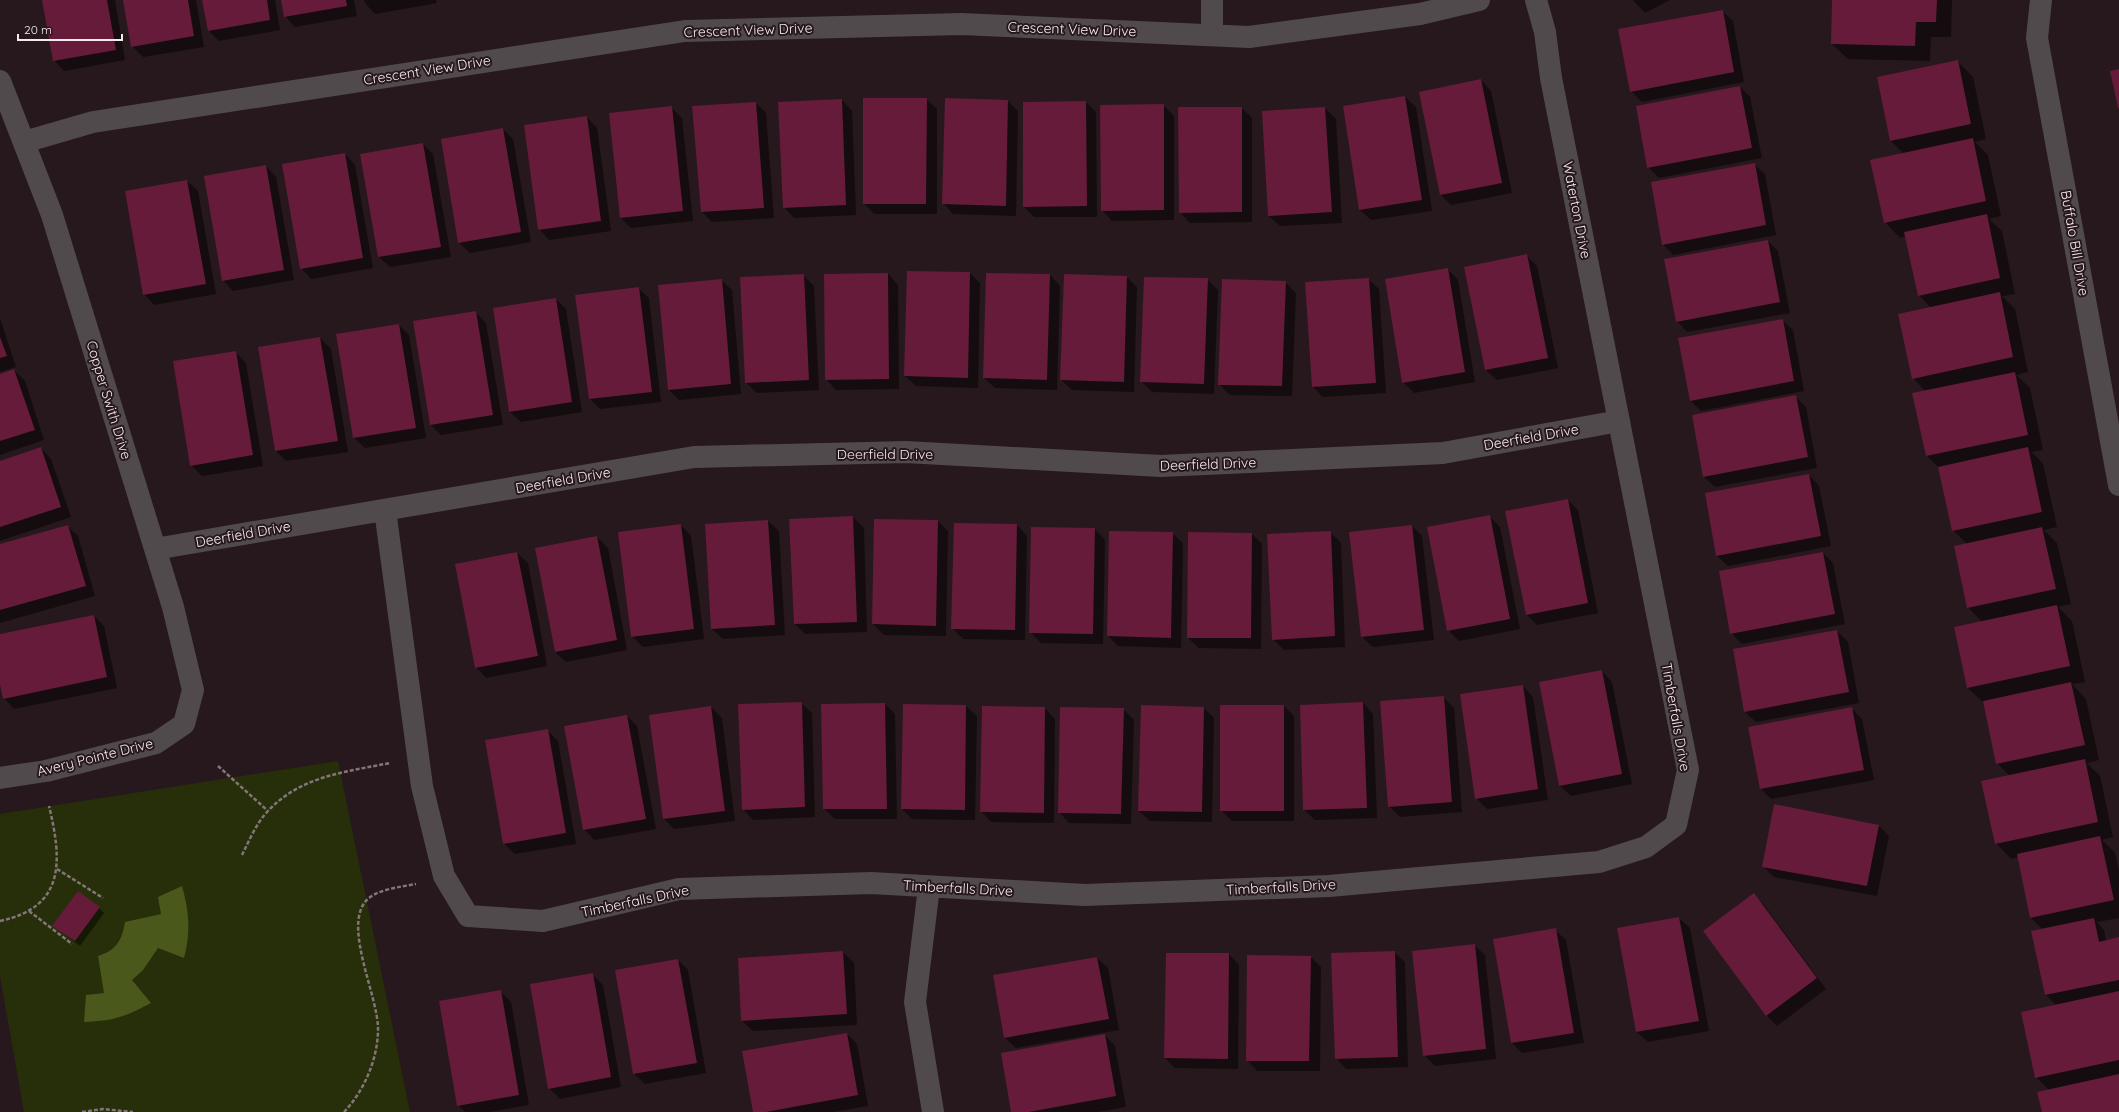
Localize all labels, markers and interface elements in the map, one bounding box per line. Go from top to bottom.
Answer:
scale bar [18,16,122,42]
street label: Crescent View Drive [1007,18,1137,40]
street label: Crescent View Drive [683,19,813,41]
text: 20 m [24,22,52,37]
street label: Crescent View Drive [362,51,492,89]
street label: Waterton Drive [1559,160,1595,260]
street label: Buffalo Bill Drive [2057,189,2093,297]
street label: Copper Swith Drive [82,338,136,462]
street label: Deerfield Drive [1482,420,1580,454]
street label: Deerfield Drive [837,445,933,463]
street label: Deerfield Drive [1160,453,1257,475]
street label: Deerfield Drive [514,463,612,497]
street label: Deerfield Drive [194,517,292,551]
street label: Timberfalls Drive [1658,661,1694,773]
street label: Avery Pointe Drive [35,734,155,780]
street label: Timberfalls Drive [1226,875,1337,899]
street label: Timberfalls Drive [903,876,1014,900]
street label: Timberfalls Drive [579,881,691,921]

